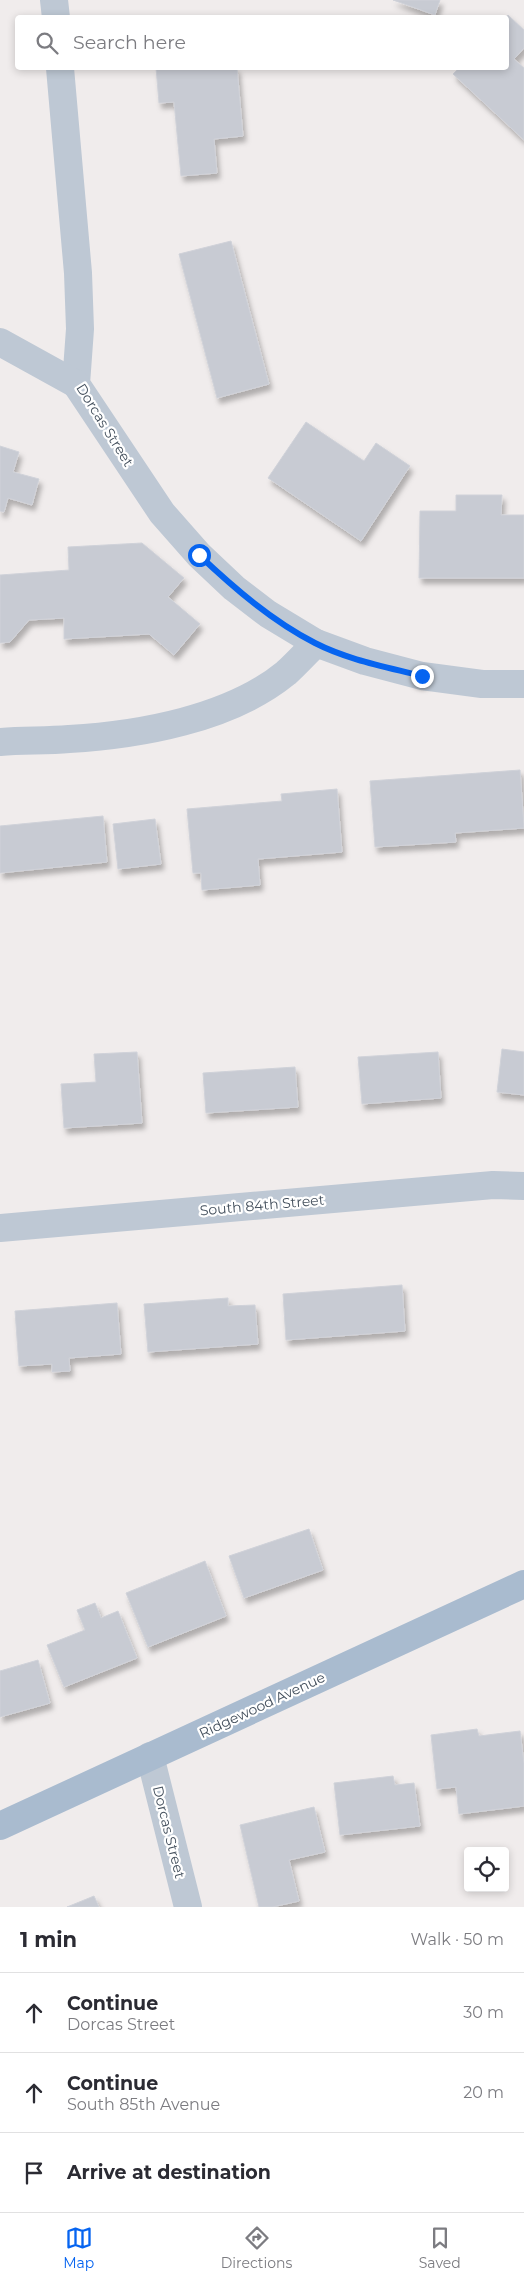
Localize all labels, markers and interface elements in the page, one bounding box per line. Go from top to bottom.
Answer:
search box [15,15,509,70]
icon: search [33,29,61,57]
text: Search here [73,31,186,54]
street label: Dorcas Street [72,380,138,470]
route start [188,544,211,567]
route end [411,665,434,688]
street label: South 84th Street [199,1191,325,1219]
street label: Ridgewood Avenue [196,1668,328,1742]
street label: Dorcas Street [149,1784,189,1880]
map controls [464,1847,509,1892]
button: locate [464,1847,509,1892]
text: 1 min [20,1927,77,1952]
text: Walk · 50 m [411,1930,504,1949]
text: Continue [67,1992,158,2015]
icon: ahead [20,1999,48,2027]
text: 30 m [463,2003,504,2022]
text: Dorcas Street [67,2015,175,2034]
text: Continue [67,2072,158,2095]
icon: ahead [20,2079,48,2107]
text: 20 m [463,2083,504,2102]
text: South 85th Avenue [67,2095,220,2114]
icon: arrive [20,2159,48,2187]
text: Arrive at destination [67,2161,271,2184]
tab: Map [63,2224,94,2272]
tab: Directions [221,2224,292,2272]
tab: Saved [419,2224,461,2272]

